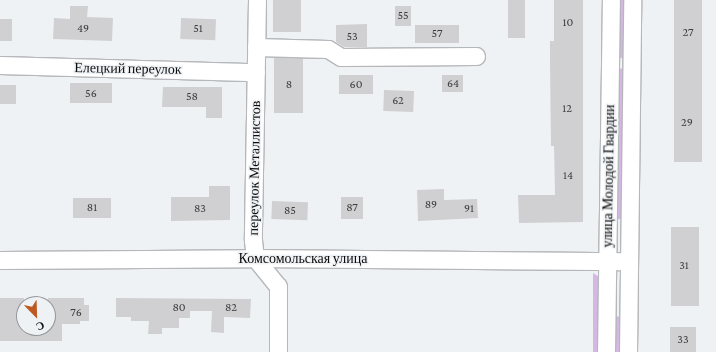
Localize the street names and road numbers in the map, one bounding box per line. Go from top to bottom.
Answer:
street label: Елецкий переулок [74,59,182,77]
street label: переулок Металлистов [244,101,264,235]
street label: улица Молодой Гвардии [598,104,618,248]
street label: Комсомольская улица [239,250,367,266]

